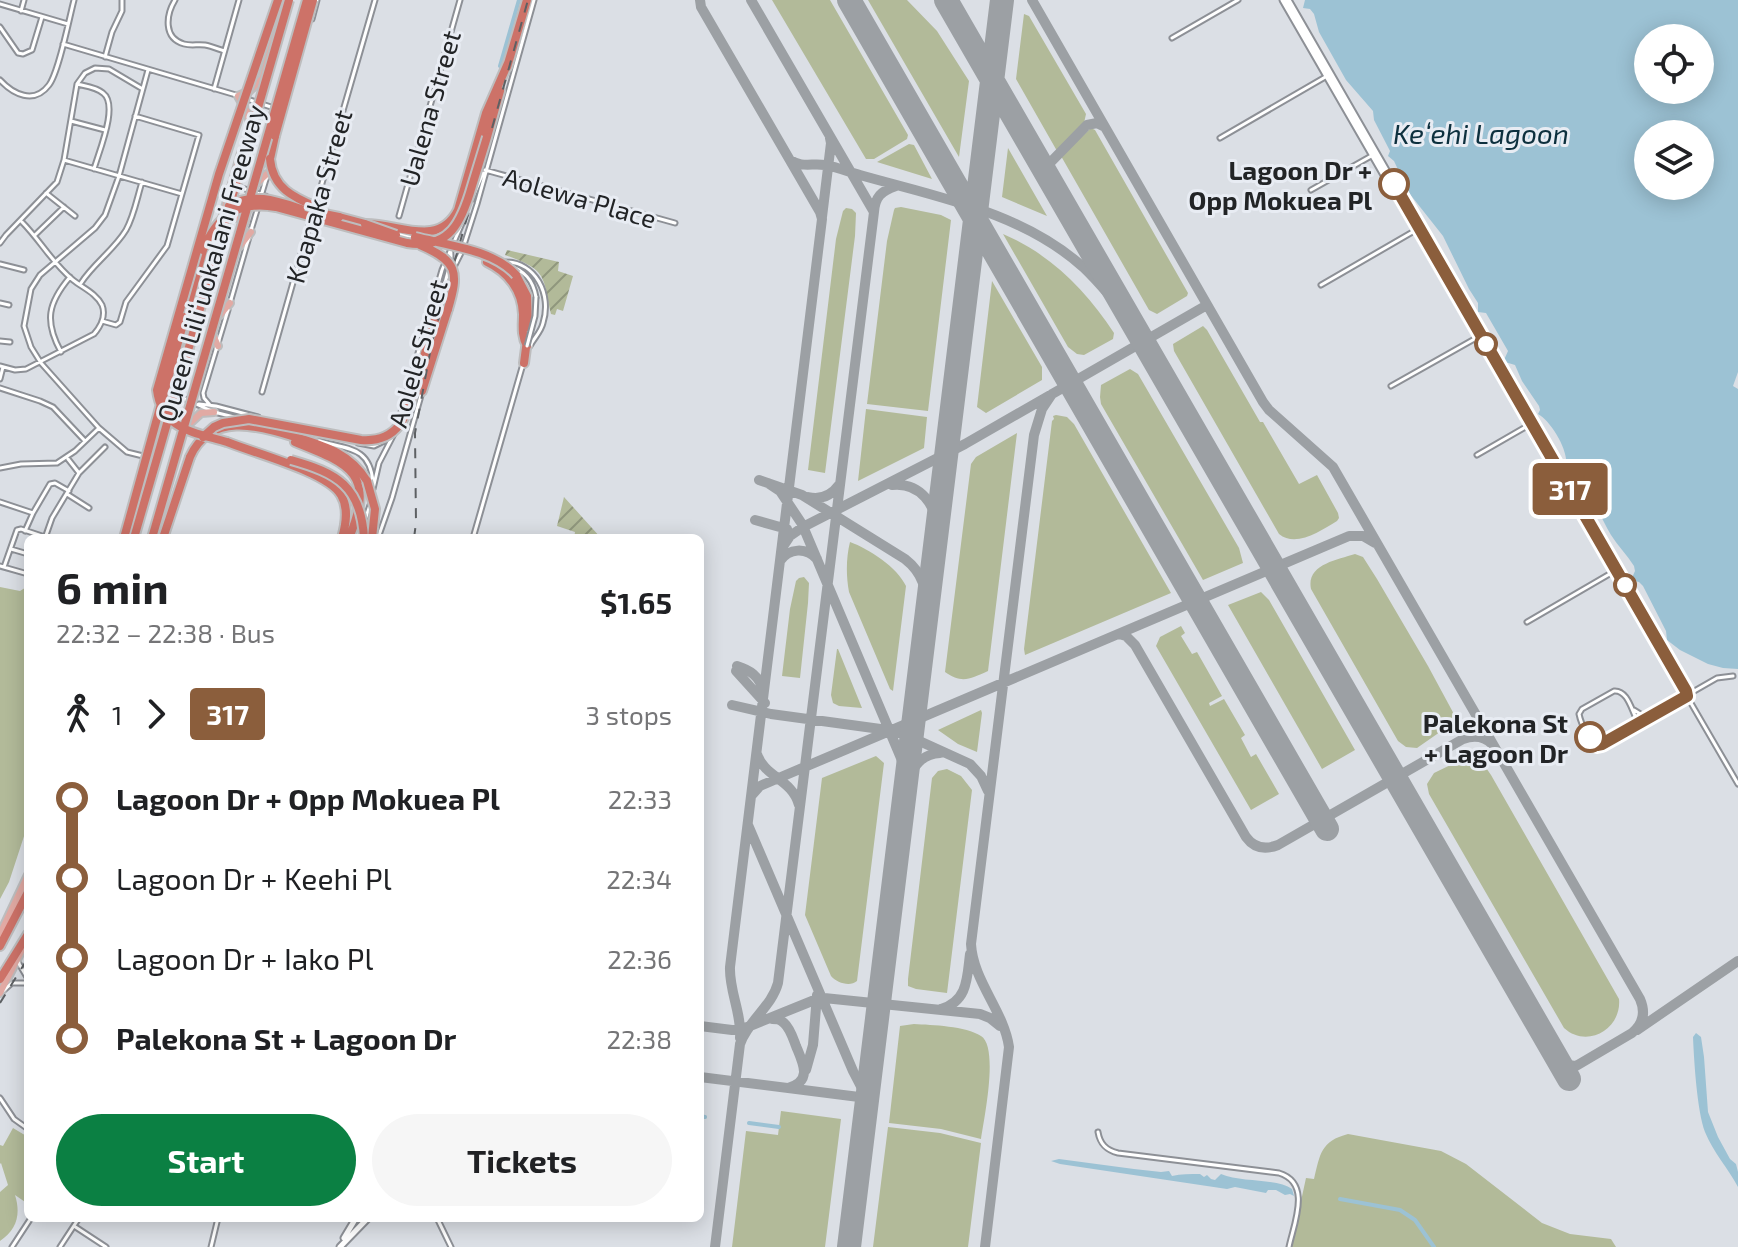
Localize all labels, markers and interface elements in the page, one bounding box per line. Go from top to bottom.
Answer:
map controls [1634,24,1714,200]
button: locate [1634,24,1714,104]
street label: Ualena Street [392,26,466,190]
street label: Queen Liliʻuokalani Freeway [150,101,270,425]
street label: Koapaka Street [278,106,358,286]
water label: Keʻehi Lagoon [1393,116,1569,150]
button: layers [1634,120,1714,200]
place label: Lagoon Dr + Opp Mokuea Pl [1189,154,1372,215]
street label: Aolewa Place [500,160,660,234]
marker: Lagoon Dr + Opp Mokuea Pl [1379,169,1409,199]
street label: Aolele Street [381,275,453,431]
unlabelled marker [1475,333,1497,355]
line badge: 317 [1524,463,1616,515]
text: 317 [1549,472,1591,506]
text: 6 min [56,560,169,613]
unlabelled marker [1614,574,1636,596]
text: $1.65 [600,584,672,620]
text: 22:32 – 22:38 · Bus [56,617,275,648]
icon: walk [56,692,100,736]
icon: forward [134,692,178,736]
text: 317 [206,697,249,731]
text: 1 [112,699,122,730]
text: 3 stops [586,699,672,730]
place label: Palekona St + Lagoon Dr [1423,707,1568,768]
marker: Palekona St + Lagoon Dr [1575,722,1605,752]
text: Lagoon Dr + Opp Mokuea Pl [116,780,500,816]
text: 22:33 [608,783,672,814]
text: Lagoon Dr + Keehi Pl [116,860,392,896]
text: 22:34 [606,863,672,894]
text: Lagoon Dr + Iako Pl [116,940,373,976]
text: 22:36 [607,943,672,974]
text: Palekona St + Lagoon Dr [116,1020,456,1056]
text: 22:38 [606,1023,672,1054]
button: Start [56,1114,356,1206]
button: Tickets [372,1114,672,1206]

